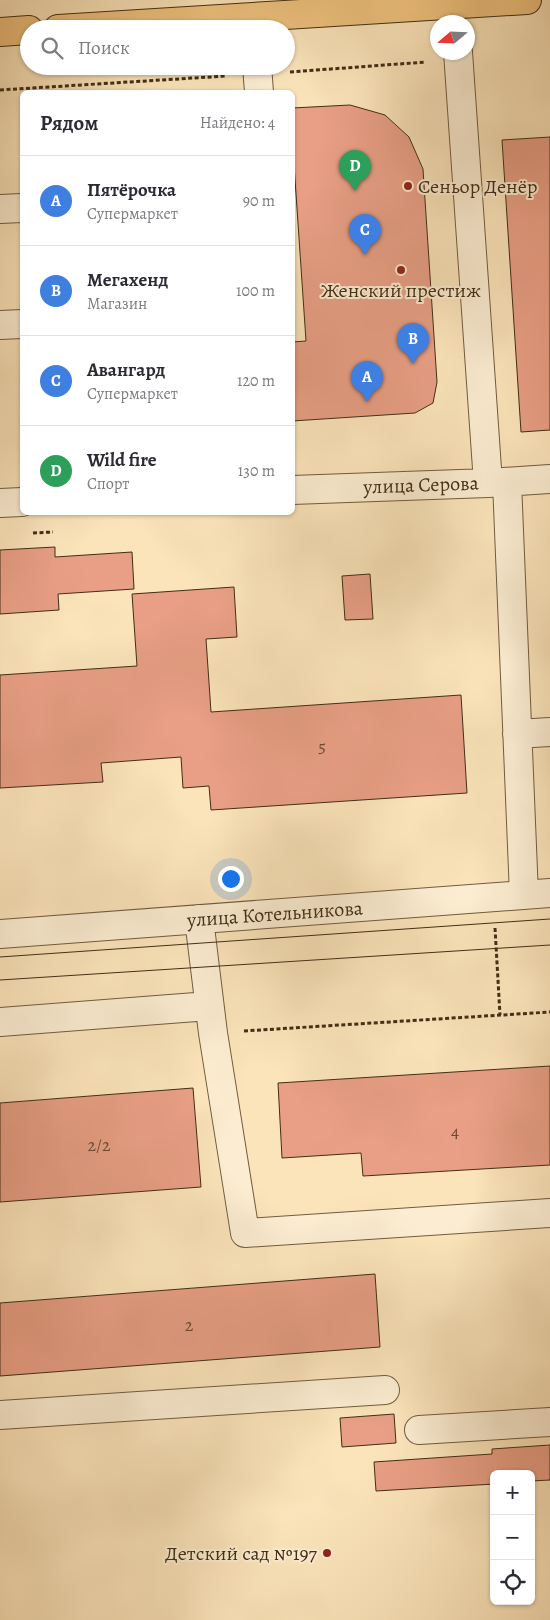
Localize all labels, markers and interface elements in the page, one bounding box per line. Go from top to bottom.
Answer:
north arrow [430,15,475,60]
search box [20,20,295,75]
icon: search [38,34,66,62]
text: Поиск [78,35,130,61]
text: Рядом [40,109,98,137]
text: Найдено: 4 [200,112,275,134]
pin: D [339,150,371,191]
place label: Сеньор Денёр [418,173,537,200]
text: Пятёрочка [87,177,176,203]
marker: Сеньор Денёр [402,180,414,192]
text: A [51,190,61,212]
text: 90 m [243,190,275,212]
text: Супермаркет [87,203,178,225]
pin: C [349,214,381,255]
marker: Женский престиж [395,264,407,276]
text: Мегахенд [87,267,168,293]
place label: Женский престиж [321,277,481,304]
text: B [51,280,61,302]
text: 100 m [236,280,275,302]
text: Магазин [87,293,147,315]
pin: B [397,323,429,364]
text: Авангард [87,357,165,383]
pin: A [351,361,383,402]
text: C [51,370,61,392]
text: 120 m [237,370,275,392]
text: Супермаркет [87,383,178,405]
text: Wild fire [87,447,157,473]
text: D [50,460,62,482]
text: 130 m [238,460,275,482]
street label: улица Серова [362,469,480,501]
text: Спорт [87,473,129,495]
house number: 5 [318,734,326,758]
your location [218,866,244,892]
street label: улица Котельникова [185,894,365,934]
house number: 4 [451,1119,459,1143]
house number: 2/2 [87,1133,111,1157]
house number: 2 [185,1313,194,1337]
map controls [490,1470,535,1605]
button: + [490,1470,535,1515]
button: − [490,1515,535,1560]
place label: Детский сад №197 [165,1540,318,1567]
marker: Детский сад №197 [321,1547,333,1559]
button: locate [490,1560,535,1605]

